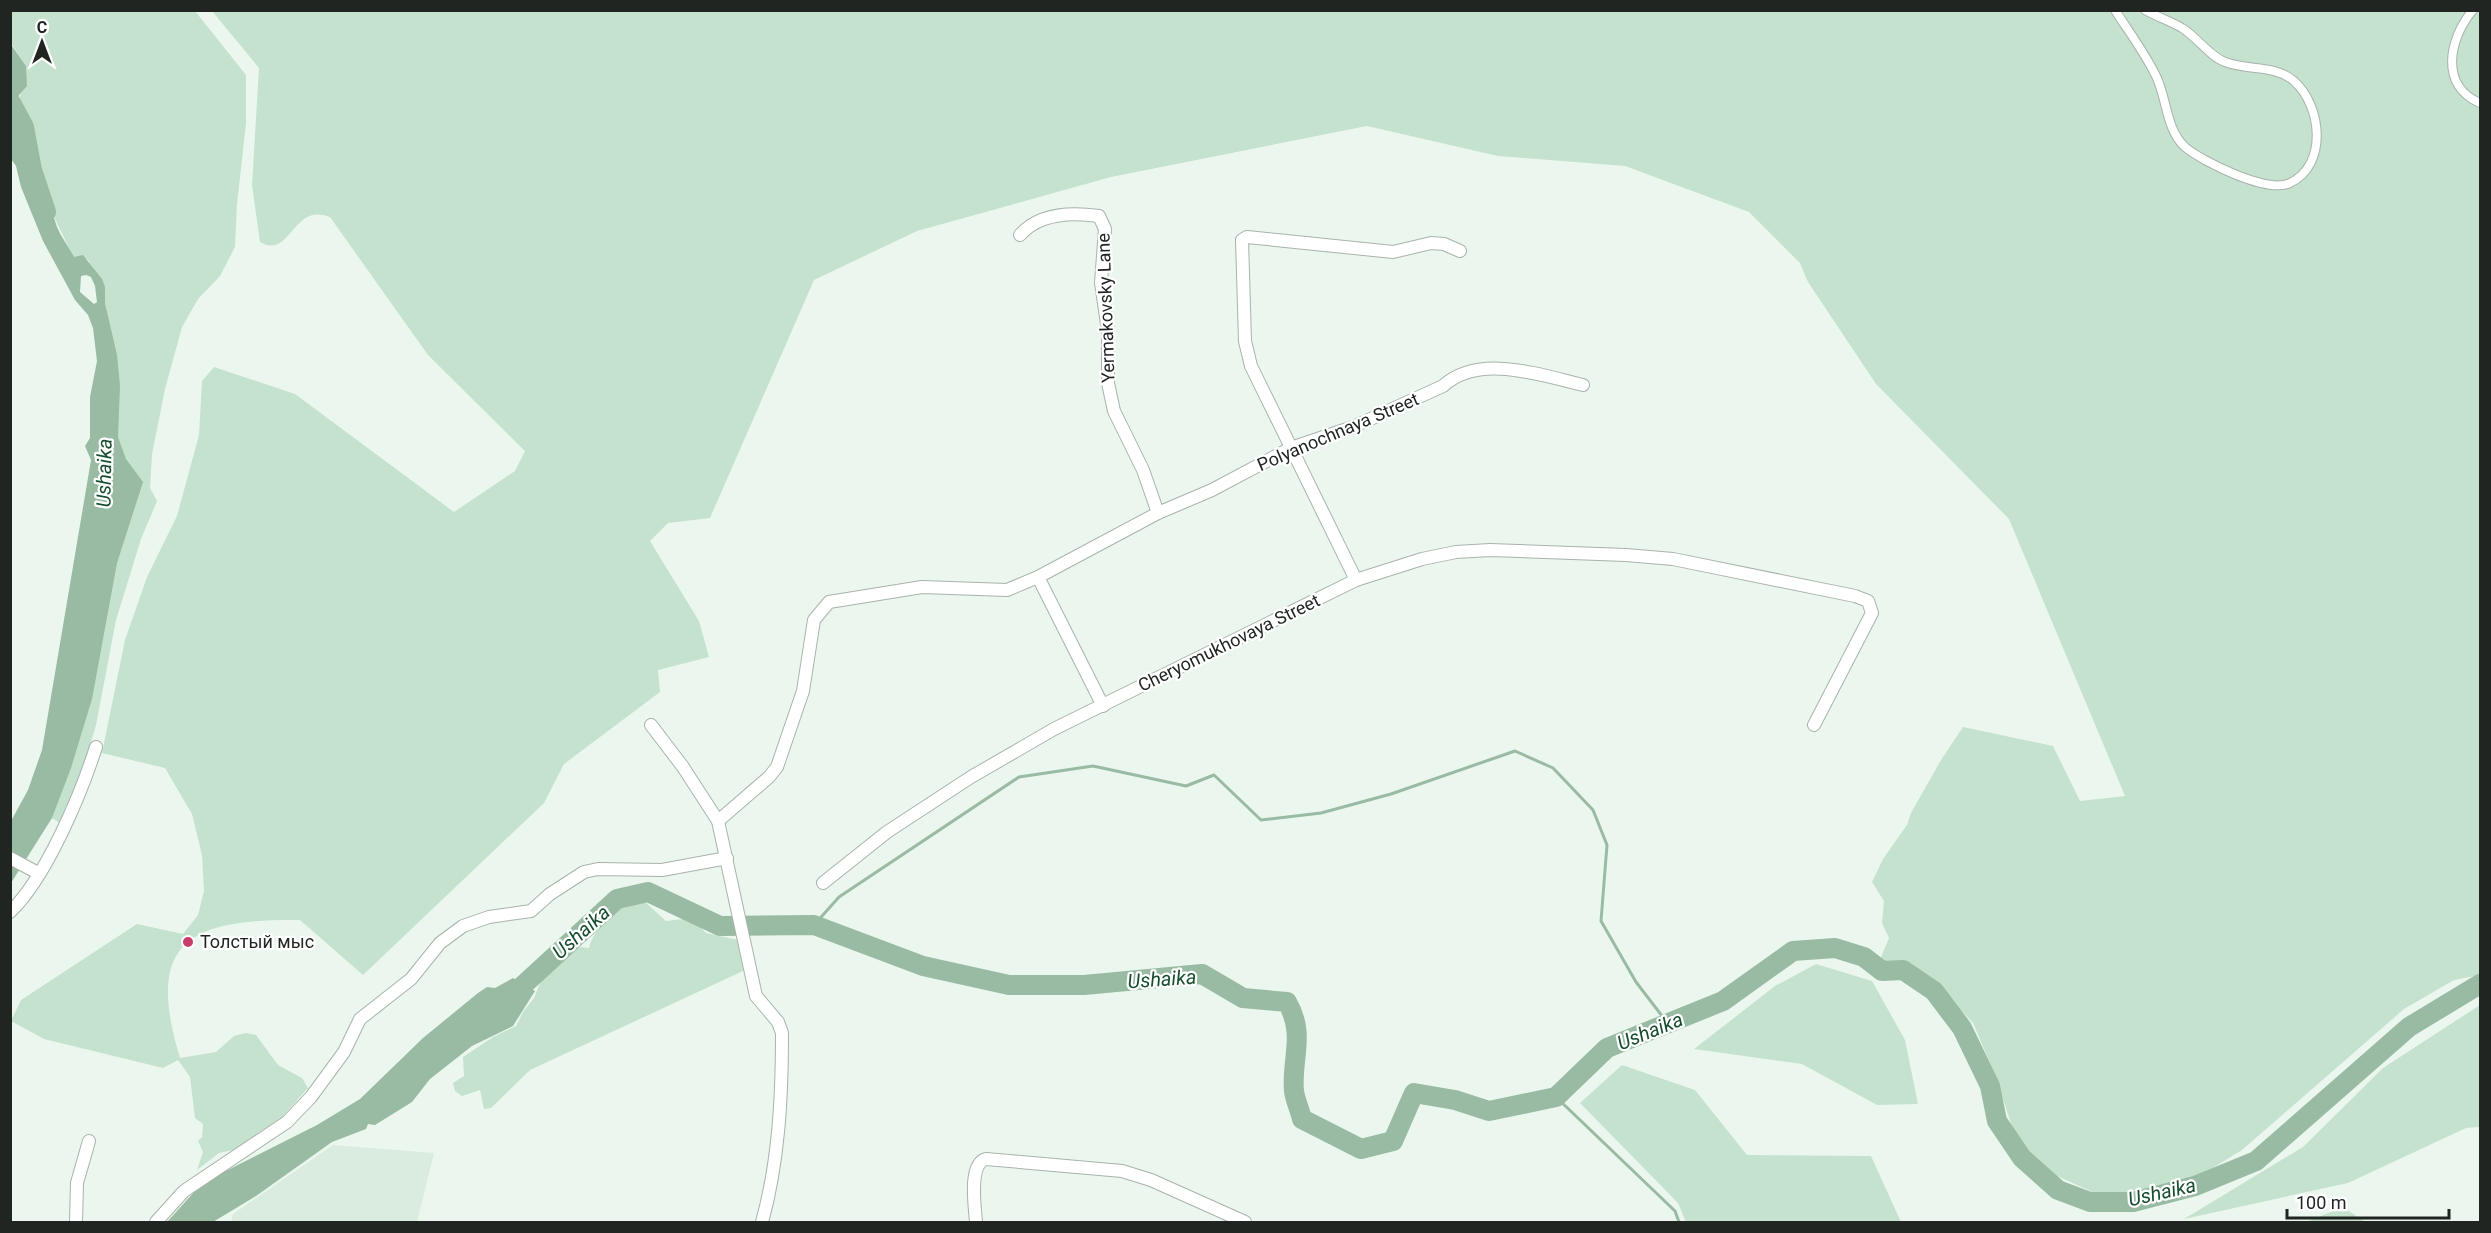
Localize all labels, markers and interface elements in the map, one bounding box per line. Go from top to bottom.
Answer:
north arrow [12,12,72,72]
text: С [37,18,47,37]
street label: Yermakovsky Lane [1092,233,1119,383]
street label: Polyanochnaya Street [1254,388,1422,475]
water label: Ushaika [91,438,117,508]
street label: Cheryomukhovaya Street [1135,589,1323,696]
water label: Ushaika [547,900,615,964]
place label: Толстый мыс [200,931,314,952]
marker: Толстый мыс [181,935,195,949]
water label: Ushaika [1127,965,1197,993]
water label: Ushaika [1614,1007,1686,1055]
water label: Ushaika [2126,1173,2198,1211]
scale bar [2287,1182,2449,1220]
text: 100 m [2296,1192,2347,1213]

